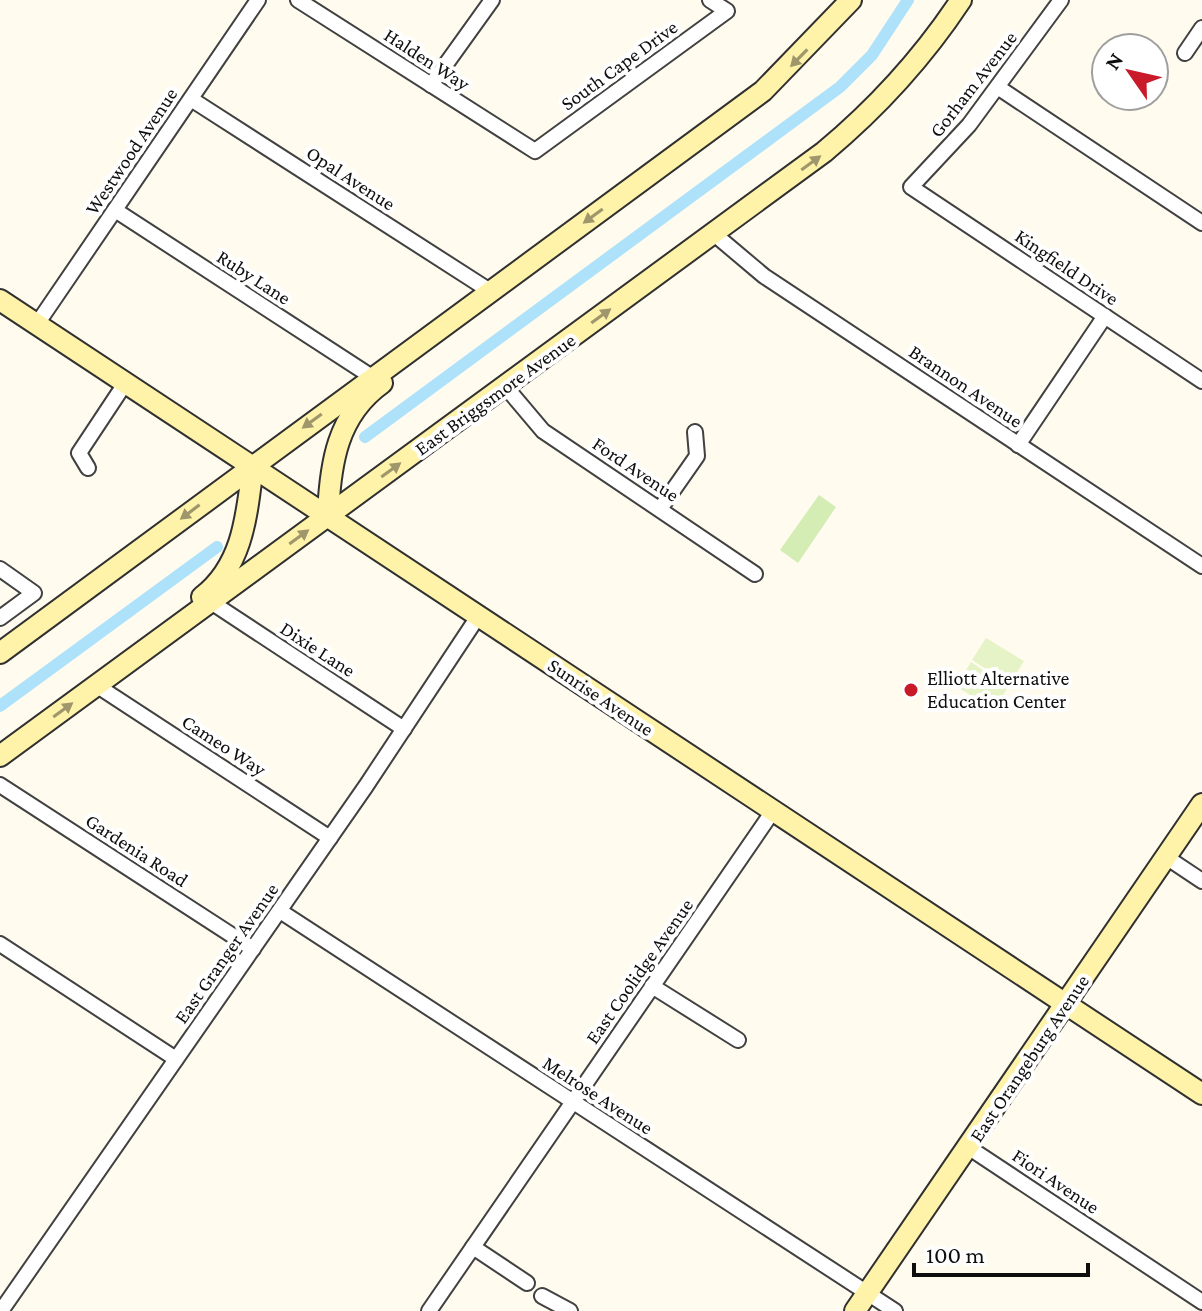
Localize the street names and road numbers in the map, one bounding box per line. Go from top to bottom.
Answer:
street label: South Cape Drive [557,15,682,115]
street label: Halden Way [380,23,474,96]
street label: Gorham Avenue [925,27,1021,141]
street label: Westwood Avenue [80,83,182,219]
street label: Opal Avenue [302,141,400,216]
street label: Kingfield Drive [1011,224,1123,311]
street label: Ruby Lane [212,245,295,310]
street label: East Briggsmore Avenue [411,328,580,460]
street label: Brannon Avenue [905,340,1027,432]
street label: Ford Avenue [589,432,683,506]
street label: Dixie Lane [277,617,360,681]
street label: Sunrise Avenue [544,654,658,740]
street label: Cameo Way [177,710,271,781]
street label: Gardenia Road [82,809,193,891]
street label: East Granger Avenue [169,879,284,1028]
street label: East Coolidge Avenue [581,894,698,1048]
street label: East Orangeburg Avenue [965,970,1094,1146]
street label: Melrose Avenue [539,1051,657,1139]
street label: Fiori Avenue [1008,1144,1104,1218]

